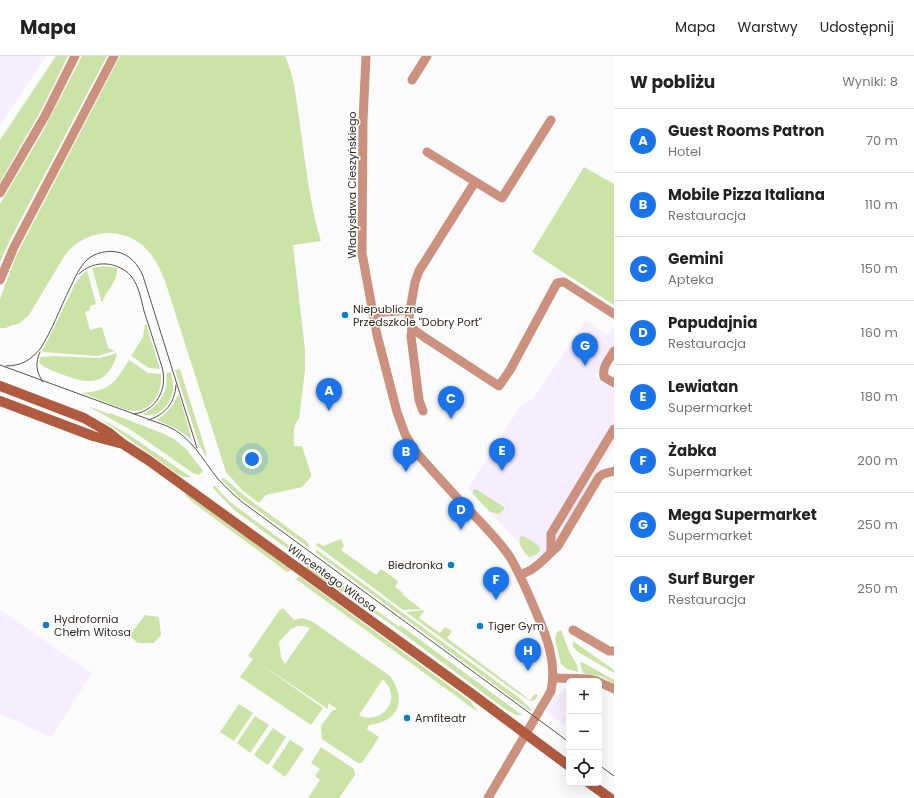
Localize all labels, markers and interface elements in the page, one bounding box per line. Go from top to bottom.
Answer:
text: Mapa [20,14,76,41]
text: Mapa [675,17,716,37]
text: Warstwy [738,17,798,37]
text: Udostępnij [820,17,894,37]
text: W pobliżu [630,70,715,94]
text: Wyniki: 8 [842,72,898,91]
street label: Władysława Cieszyńskiego [344,111,360,259]
text: Guest Rooms Patron [668,120,824,141]
text: A [638,131,648,150]
text: 70 m [866,131,898,150]
text: Hotel [668,142,701,161]
text: Mobile Pizza Italiana [668,184,825,205]
text: B [639,195,647,214]
text: 110 m [865,195,898,214]
text: Restauracja [668,206,746,225]
text: Gemini [668,248,724,269]
text: C [638,259,648,278]
text: 150 m [861,259,898,278]
text: Apteka [668,270,714,289]
place label: Niepubliczne Przedszkole "Dobry Port" [353,301,482,330]
marker: Niepubliczne Przedszkole "Dobry Port" [340,310,350,320]
text: Papudajnia [668,312,757,333]
text: D [638,323,648,342]
text: 160 m [861,323,898,342]
pin: G [572,333,598,366]
text: Restauracja [668,334,746,353]
text: Lewiatan [668,376,738,397]
pin: A [316,378,342,411]
pin: C [438,386,464,419]
text: E [639,387,647,406]
text: 180 m [861,387,898,406]
text: Supermarket [668,398,752,417]
pin: E [489,438,515,471]
pin: B [393,439,419,472]
text: Żabka [668,440,717,461]
your location [242,449,262,469]
text: F [639,451,647,470]
text: 200 m [857,451,898,470]
text: Supermarket [668,462,752,481]
pin: D [448,497,474,530]
text: Mega Supermarket [668,504,817,525]
text: G [638,515,648,534]
text: 250 m [857,515,898,534]
text: Supermarket [668,526,752,545]
street label: Wincentego Witosa [284,540,380,616]
place label: Biedronka [388,557,443,573]
marker: Biedronka [446,560,456,570]
pin: F [483,567,509,600]
text: Surf Burger [668,568,755,589]
text: H [638,579,648,598]
text: 250 m [857,579,898,598]
text: Restauracja [668,590,746,609]
place label: Hydrofornia Chełm Witosa [54,611,131,640]
place label: Tiger Gym [488,618,544,634]
marker: Hydrofornia Chełm Witosa [41,620,51,630]
marker: Tiger Gym [475,621,485,631]
pin: H [515,638,541,671]
map controls [566,678,602,786]
button: + [566,678,602,714]
place label: Amfiteatr [415,710,466,726]
marker: Amfiteatr [402,713,412,723]
button: − [566,714,602,750]
button: locate [566,750,602,786]

